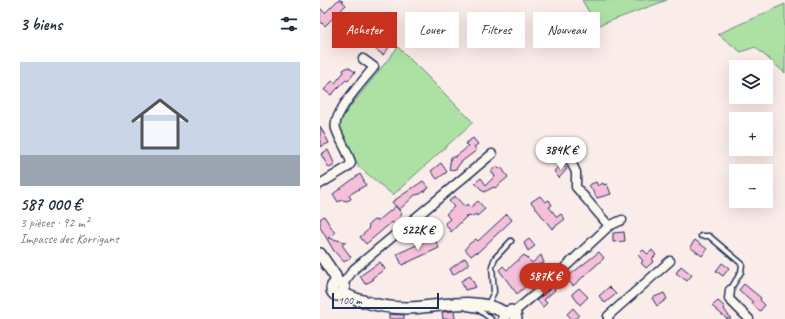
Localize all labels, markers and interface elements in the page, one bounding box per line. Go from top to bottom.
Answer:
chip: Acheter [332,12,397,48]
chip: Louer [405,12,459,48]
chip: Filtres [467,12,525,48]
chip: Nouveau [533,12,600,48]
icon: filters [278,13,300,35]
text: 3 biens [20,14,62,35]
map controls [729,60,773,208]
button: layers [729,60,773,104]
icon: home [124,88,196,160]
button: + [729,112,773,156]
pin: 384K € [528,137,594,171]
text: 384K € [544,142,578,158]
button: − [729,164,773,208]
text: 587 000 € [20,194,81,215]
text: 3 pièces · 92 m² [20,215,89,231]
pin: 522K € [385,217,451,251]
text: 522K € [402,222,434,238]
text: Impasse des Korrigans [20,231,119,247]
pin: 587K € [512,263,578,297]
text: 587K € [529,268,561,284]
scale bar [332,291,439,310]
text: 100 m [338,293,362,307]

